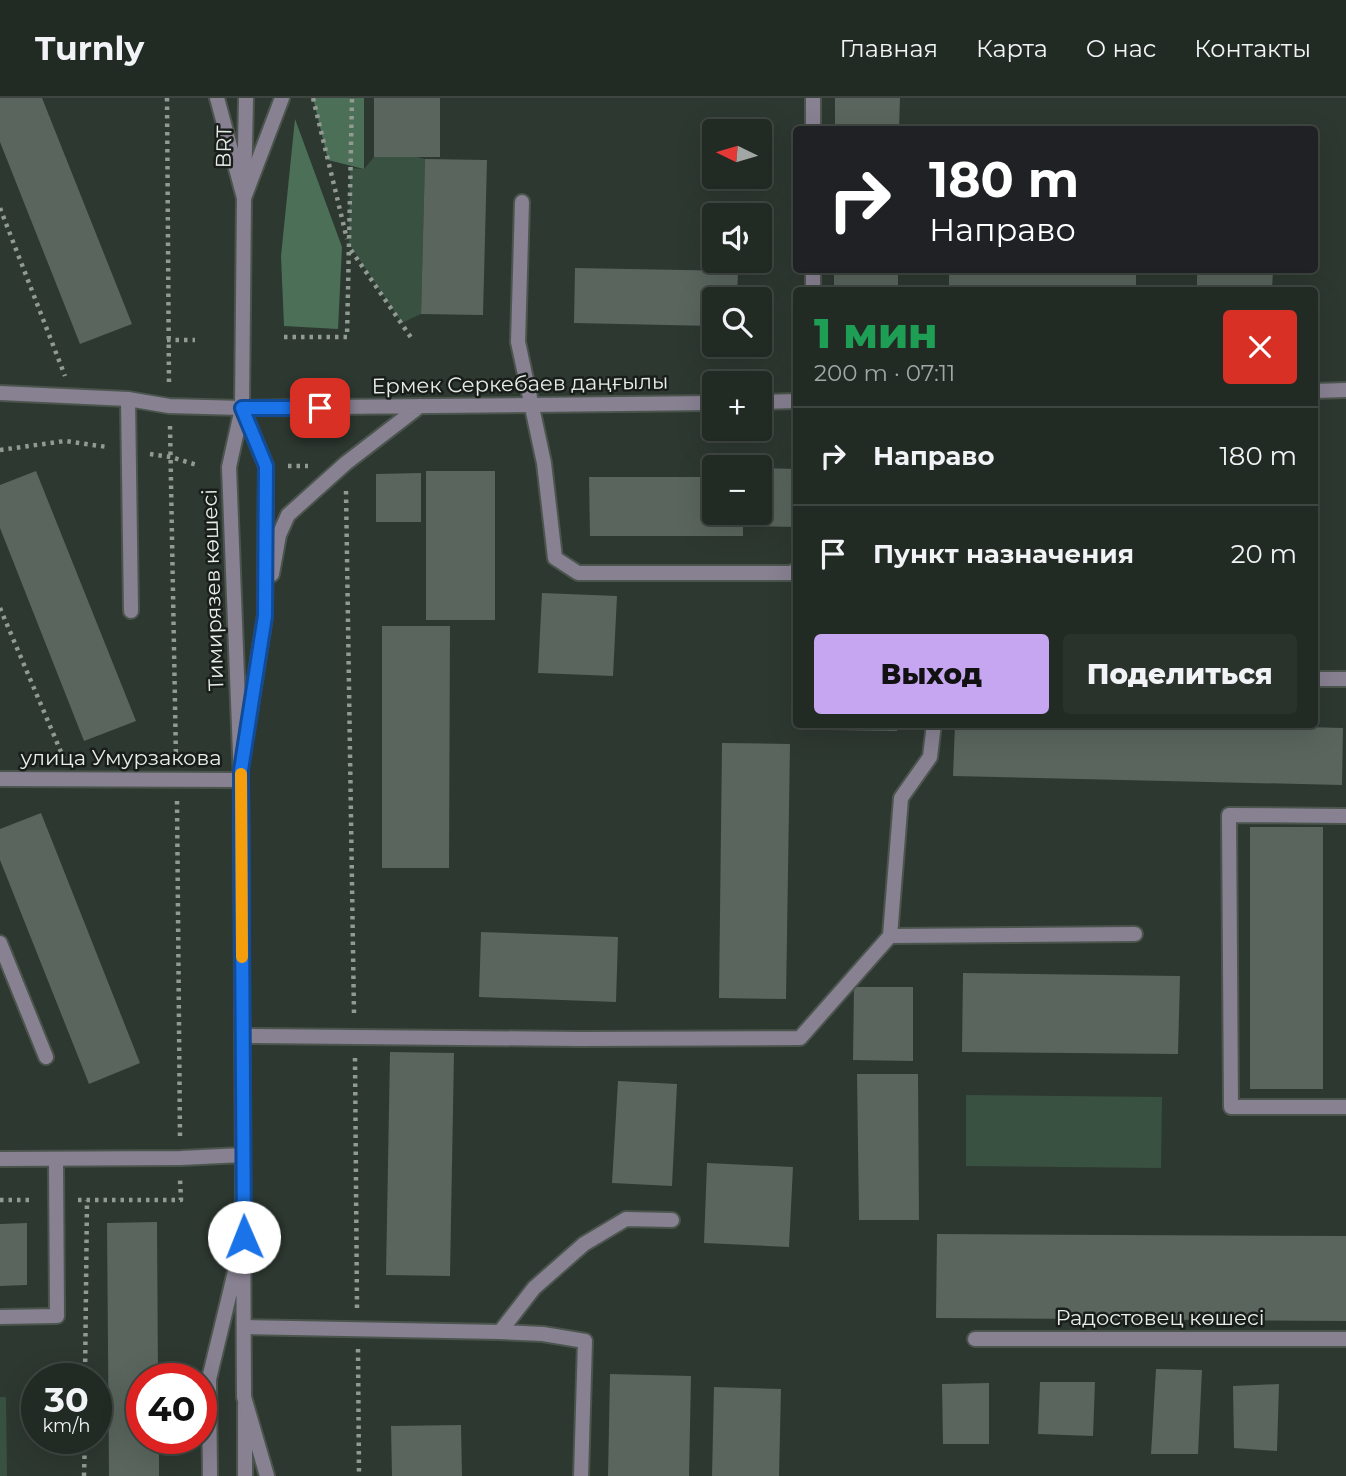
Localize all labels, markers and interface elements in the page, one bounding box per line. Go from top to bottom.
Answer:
text: Turnly [35,28,144,68]
text: Главная [840,34,938,63]
text: Карта [976,34,1048,63]
text: О нас [1086,34,1156,63]
text: Контакты [1194,34,1311,63]
north arrow [702,119,772,189]
map controls [702,119,772,525]
street label: BRT [211,125,236,169]
text: 180 m [929,150,1079,209]
icon: right [814,154,905,245]
button: sound [702,203,772,273]
text: Направо [929,210,1076,249]
button: search [702,287,772,357]
text: 1 мин [814,307,938,359]
button: close [1223,310,1297,384]
text: 200 m · 07:11 [814,359,955,387]
street label: Ермек Серкебаев даңғылы [371,368,669,399]
button: + [702,371,772,441]
pin [290,378,350,438]
icon: arrive [301,389,339,427]
icon: right [814,437,852,475]
text: Направо [873,440,994,472]
text: 180 m [1219,440,1297,472]
button: − [702,455,772,525]
street label: Тимирязев көшесі [196,489,229,691]
icon: arrive [814,535,852,573]
text: Пункт назначения [873,538,1134,570]
text: 20 m [1231,538,1297,570]
button: Выход [814,634,1049,714]
button: Поделиться [1063,634,1297,714]
street label: улица Умурзакова [20,745,222,770]
position arrow [207,1200,281,1274]
street label: Радостовец көшесі [1055,1305,1265,1330]
speed limit sign: 40 [126,1363,217,1454]
text: 30 [44,1378,89,1421]
text: km/h [42,1415,91,1437]

